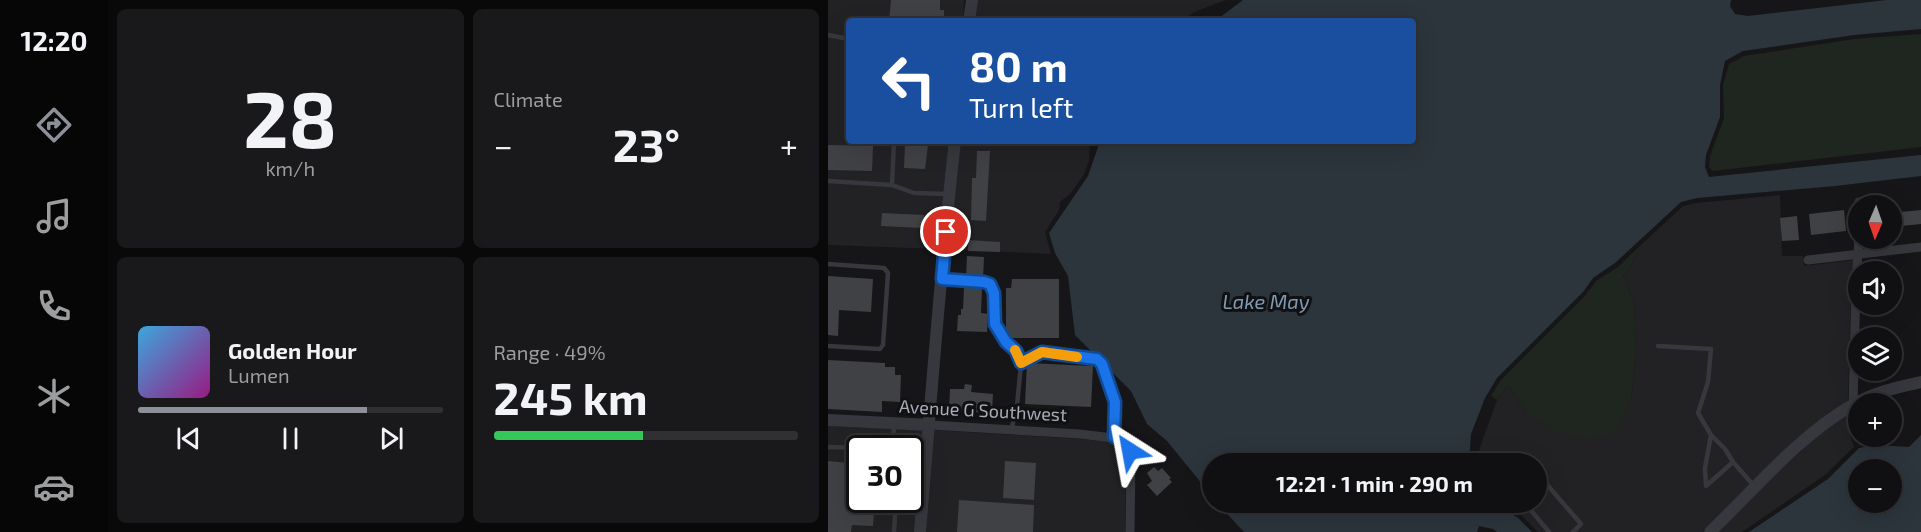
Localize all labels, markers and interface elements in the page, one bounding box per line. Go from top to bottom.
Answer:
text: 12:20 [20,24,88,56]
text: 80 m [969,40,1068,90]
icon: left [870,42,948,120]
text: 28 [243,70,337,164]
text: Climate [494,87,563,111]
text: Turn left [969,91,1073,123]
icon: directions [33,104,75,146]
text: 23° [613,117,680,171]
text: − [494,125,513,165]
text: + [780,125,798,165]
text: km/h [265,156,315,180]
icon: music [33,195,75,237]
north arrow [1848,195,1902,249]
map controls [1848,195,1902,513]
pin [920,206,971,257]
icon: arrive [929,215,962,248]
button: sound [1848,261,1902,315]
icon: phone [33,285,75,327]
water label: Lake May [1223,289,1310,314]
button: layers [1848,327,1902,381]
text: Golden Hour [228,337,357,363]
text: Range · 49% [494,340,606,364]
text: Lumen [228,363,290,387]
text: 245 km [494,370,648,424]
icon: climate [33,375,75,417]
button: + [1848,393,1902,447]
street label: Avenue G Southwest [899,395,1068,425]
position arrow [1098,419,1162,483]
icon: previous [172,422,205,455]
icon: pause [274,422,307,455]
icon: next [375,422,408,455]
speed limit sign: 30 [846,435,924,513]
button: − [1848,459,1902,513]
icon: car [33,466,75,508]
text: 12:21 · 1 min · 290 m [1276,470,1473,496]

